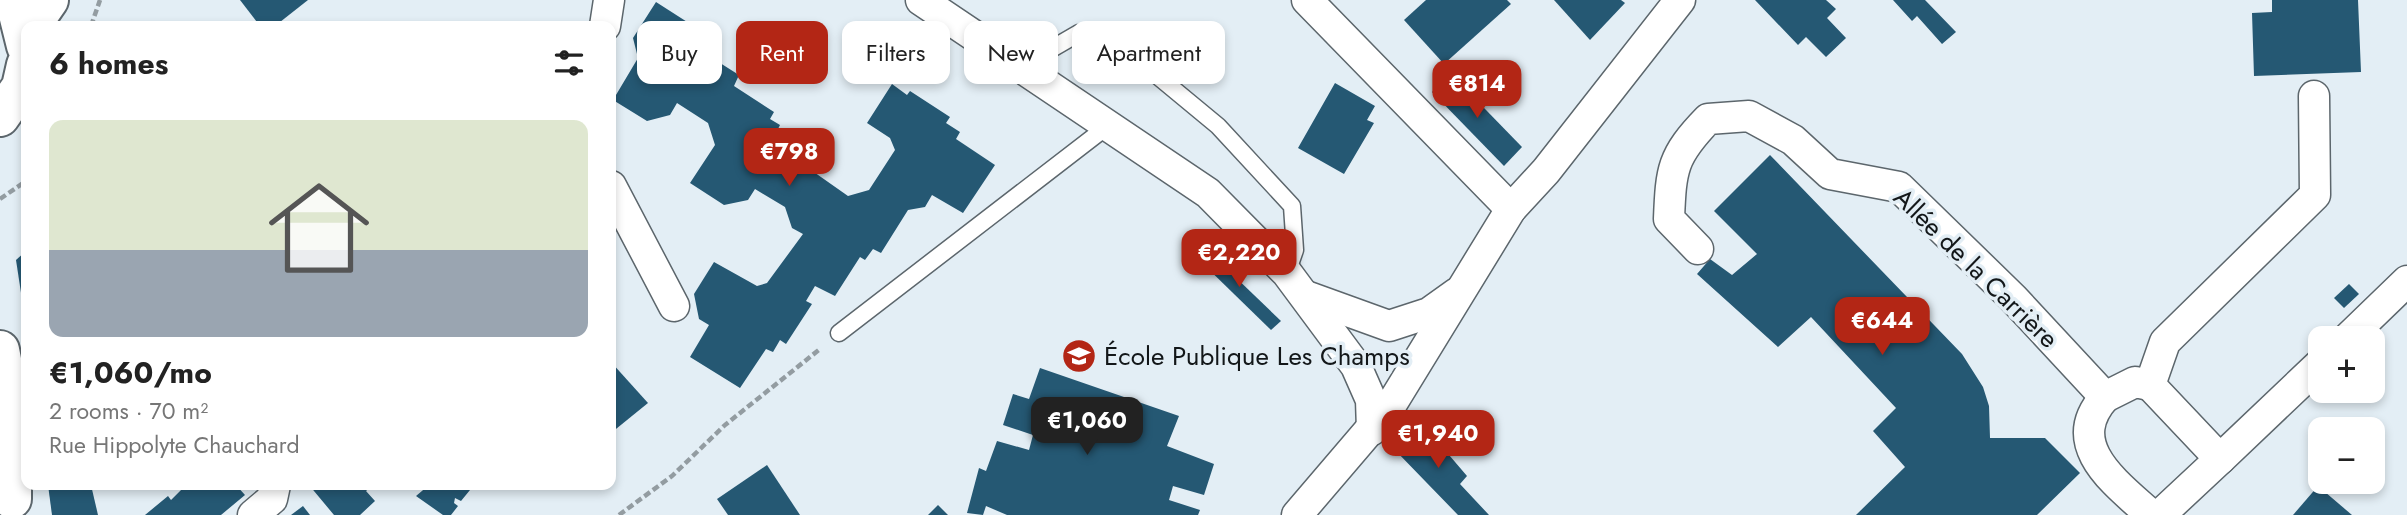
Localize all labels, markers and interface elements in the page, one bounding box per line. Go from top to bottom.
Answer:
chip: Buy [637,21,722,84]
chip: Rent [736,21,828,84]
chip: Filters [842,21,950,84]
chip: New [964,21,1058,84]
chip: Apartment [1072,21,1225,84]
text: 6 homes [49,42,168,85]
icon: filters [550,44,588,82]
pin: €814 [1436,60,1518,120]
text: €814 [1448,66,1506,100]
pin: €798 [748,128,830,188]
text: €798 [760,134,818,168]
icon: home [256,165,382,291]
street label: Allée de la Carrière [1885,179,2067,357]
pin: €2,220 [1182,230,1296,289]
text: €2,220 [1197,235,1281,269]
pin: €644 [1841,298,1923,357]
text: €644 [1851,303,1913,337]
map controls [2308,326,2385,494]
button: + [2308,326,2385,403]
school or university icon: École Publique Les Champs [1060,337,1098,375]
place label: École Publique Les Champs [1104,337,1410,375]
text: €1,060/mo [49,351,212,394]
text: 2 rooms · 70 m² [49,394,208,428]
pin: €1,060 [1030,398,1144,457]
text: €1,060 [1047,403,1127,437]
pin: €1,940 [1381,410,1495,470]
text: €1,940 [1398,416,1478,450]
button: − [2308,417,2385,494]
text: Rue Hippolyte Chauchard [49,428,300,462]

